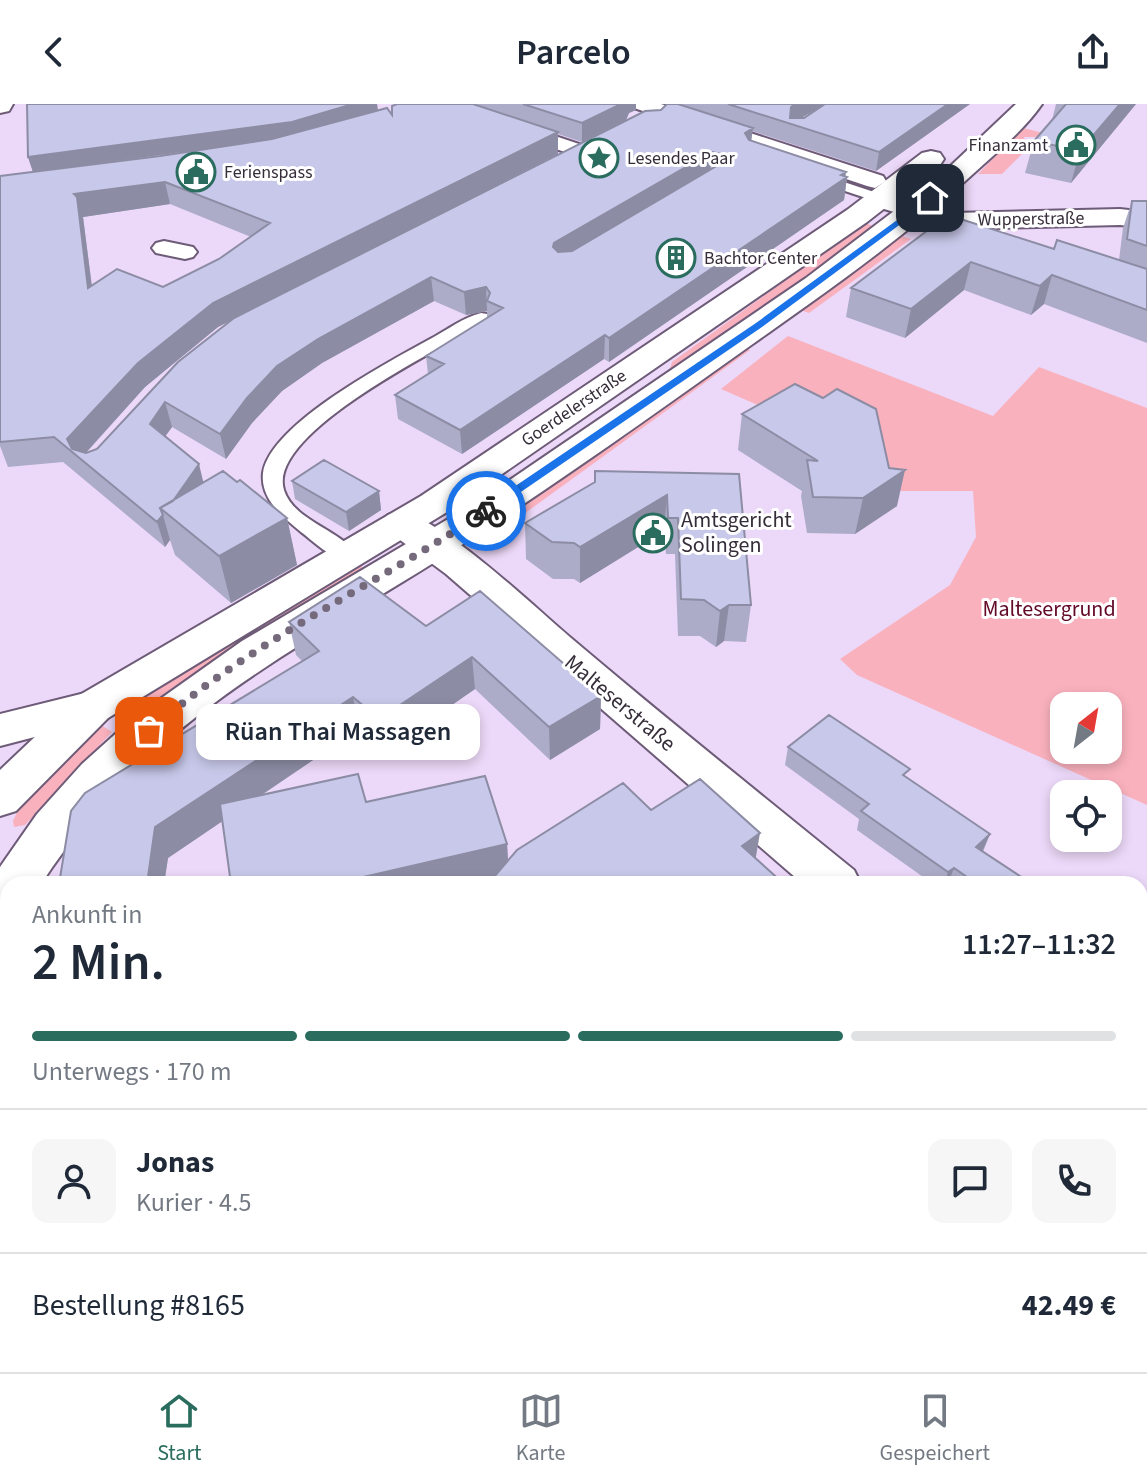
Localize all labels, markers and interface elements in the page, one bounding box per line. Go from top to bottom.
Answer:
text: Parcelo [516,27,631,78]
icon: back [32,30,76,74]
icon: share [1071,30,1115,74]
public building icon: Finanzamt [1055,124,1097,166]
place label: Finanzamt [969,133,1048,158]
place icon: Lesendes Paar [578,137,620,179]
place label: Lesendes Paar [627,146,735,171]
public building icon: Ferienspass [175,151,217,193]
place label: Ferienspass [224,160,312,185]
pin [896,164,964,232]
icon: home [908,176,952,220]
street label: Wupperstraße [978,206,1085,232]
building icon: Bachtor Center [655,237,697,279]
place label: Bachtor Center [704,246,818,271]
street label: Goerdelerstraße [516,364,632,452]
courier [446,471,526,551]
icon: bike [464,489,508,533]
place label: Amtsgericht Solingen [681,504,792,561]
public building icon: Amtsgericht Solingen [632,512,674,554]
park label: Maltesergrund [982,593,1116,625]
street label: Malteserstraße [557,647,683,759]
north arrow [1050,692,1122,764]
map controls [1050,692,1122,852]
pin [115,697,183,765]
callout: Rüan Thai Massagen [197,703,481,759]
icon: bag [127,709,171,753]
text: Rüan Thai Massagen [225,713,451,750]
button: locate [1050,780,1122,852]
text: Ankunft in [32,896,142,933]
text: 11:27–11:32 [962,923,1116,966]
text: 2 Min. [32,926,165,1000]
text: Unterwegs · 170 m [32,1053,231,1090]
button: person [32,1139,116,1223]
button: chat [928,1139,1012,1223]
button: phone [1032,1139,1116,1223]
text: Jonas [136,1141,214,1184]
text: Kurier · 4.5 [136,1184,251,1221]
text: Bestellung #8165 [32,1284,245,1327]
text: 42.49 € [1022,1284,1116,1327]
tab: Start [157,1389,202,1469]
tab: Karte [516,1389,565,1469]
tab: Gespeichert [880,1389,990,1469]

